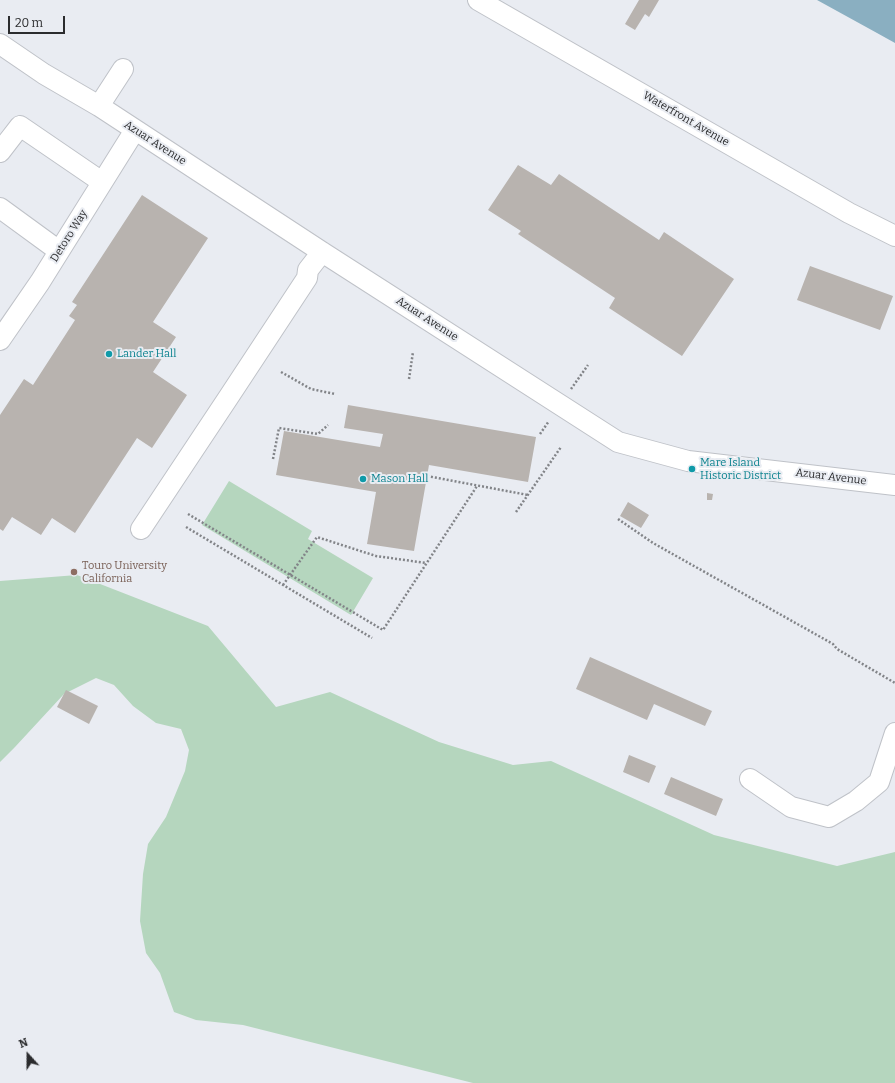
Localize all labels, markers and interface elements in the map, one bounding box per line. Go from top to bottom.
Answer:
scale bar [10,8,67,34]
text: 20 m [15,16,43,30]
street label: Waterfront Avenue [640,89,732,149]
street label: Azuar Avenue [121,118,189,168]
street label: Detoro Way [48,207,90,265]
street label: Azuar Avenue [393,294,461,344]
place label: Lander Hall [117,347,176,361]
marker: Lander Hall [104,349,114,359]
place label: Mare Island Historic District [700,456,781,482]
marker: Mare Island Historic District [687,464,697,474]
street label: Azuar Avenue [795,466,867,488]
place label: Mason Hall [371,472,428,486]
marker: Mason Hall [358,474,368,484]
place label: Touro University California [82,559,167,585]
marker: Touro University California [69,567,79,577]
north arrow [8,1035,48,1075]
text: N [17,1036,30,1051]

